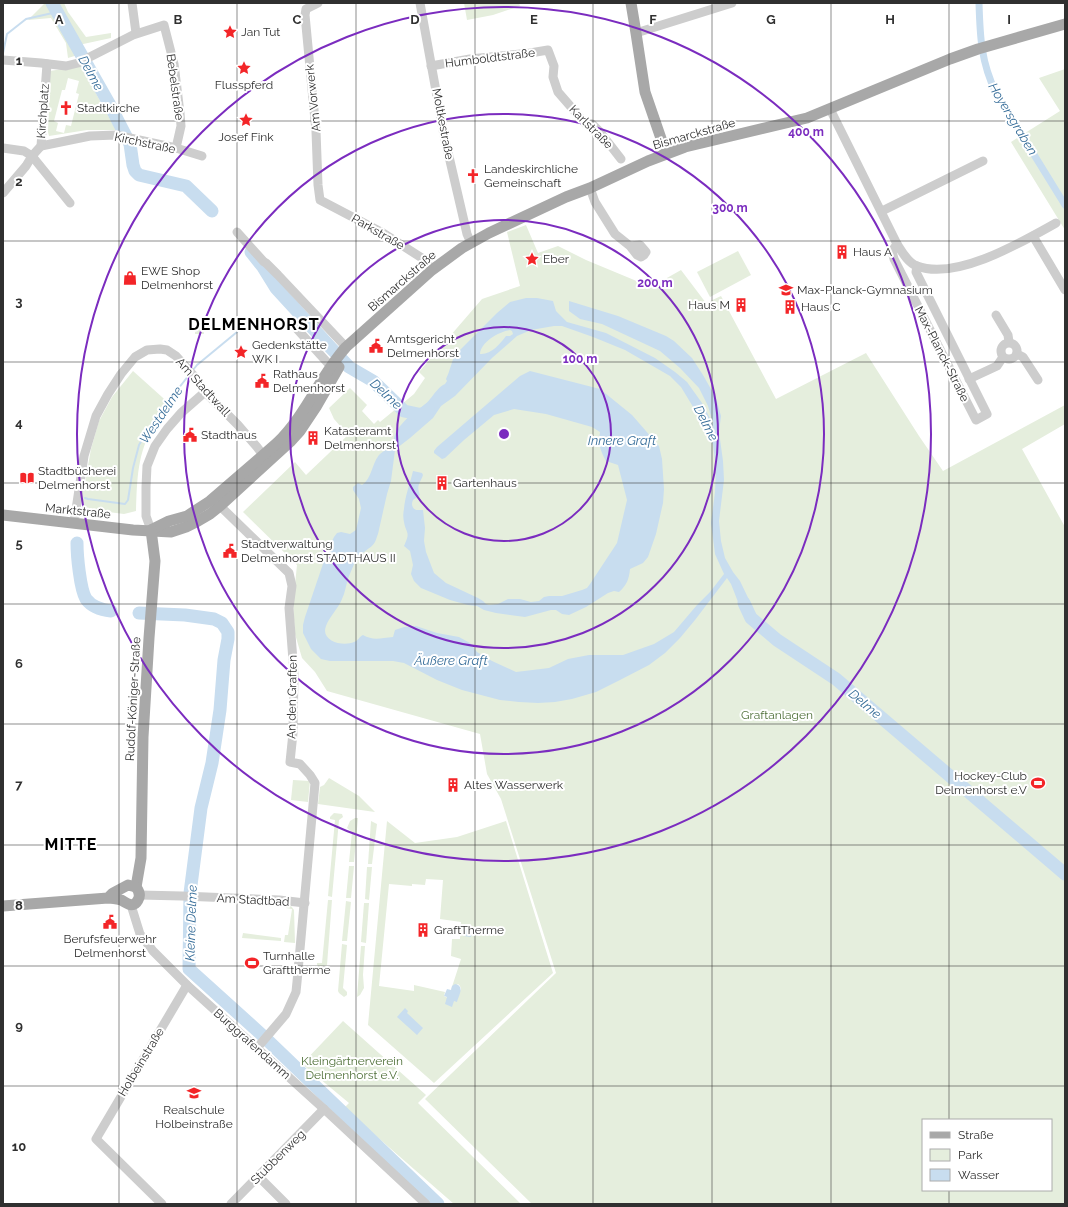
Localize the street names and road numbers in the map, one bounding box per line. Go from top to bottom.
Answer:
street label: Humboldtstraße [444,46,536,70]
street label: Bebelstraße [163,53,187,121]
street label: Am Vorwerk [302,63,323,132]
street label: Kirchplatz [34,83,52,139]
street label: Moltkestraße [429,87,457,161]
street label: Karlstraße [566,102,616,152]
street label: Bismarckstraße [651,116,737,152]
street label: Kirchstraße [113,130,177,156]
street label: Parkstraße [349,211,407,253]
street label: Bismarckstraße [365,248,439,314]
street label: Max-Planck-Straße [912,304,972,404]
street label: Am Stadtwall [173,355,233,420]
street label: Marktstraße [45,501,111,521]
street label: Rudolf-Königer-Straße [123,636,143,762]
street label: An den Graften [284,655,300,739]
street label: Am Stadtbad [216,891,290,909]
street label: Burggrafendamm [211,1006,293,1082]
street label: Holbeinstraße [115,1025,167,1099]
street label: Stubbenweg [248,1127,308,1187]

